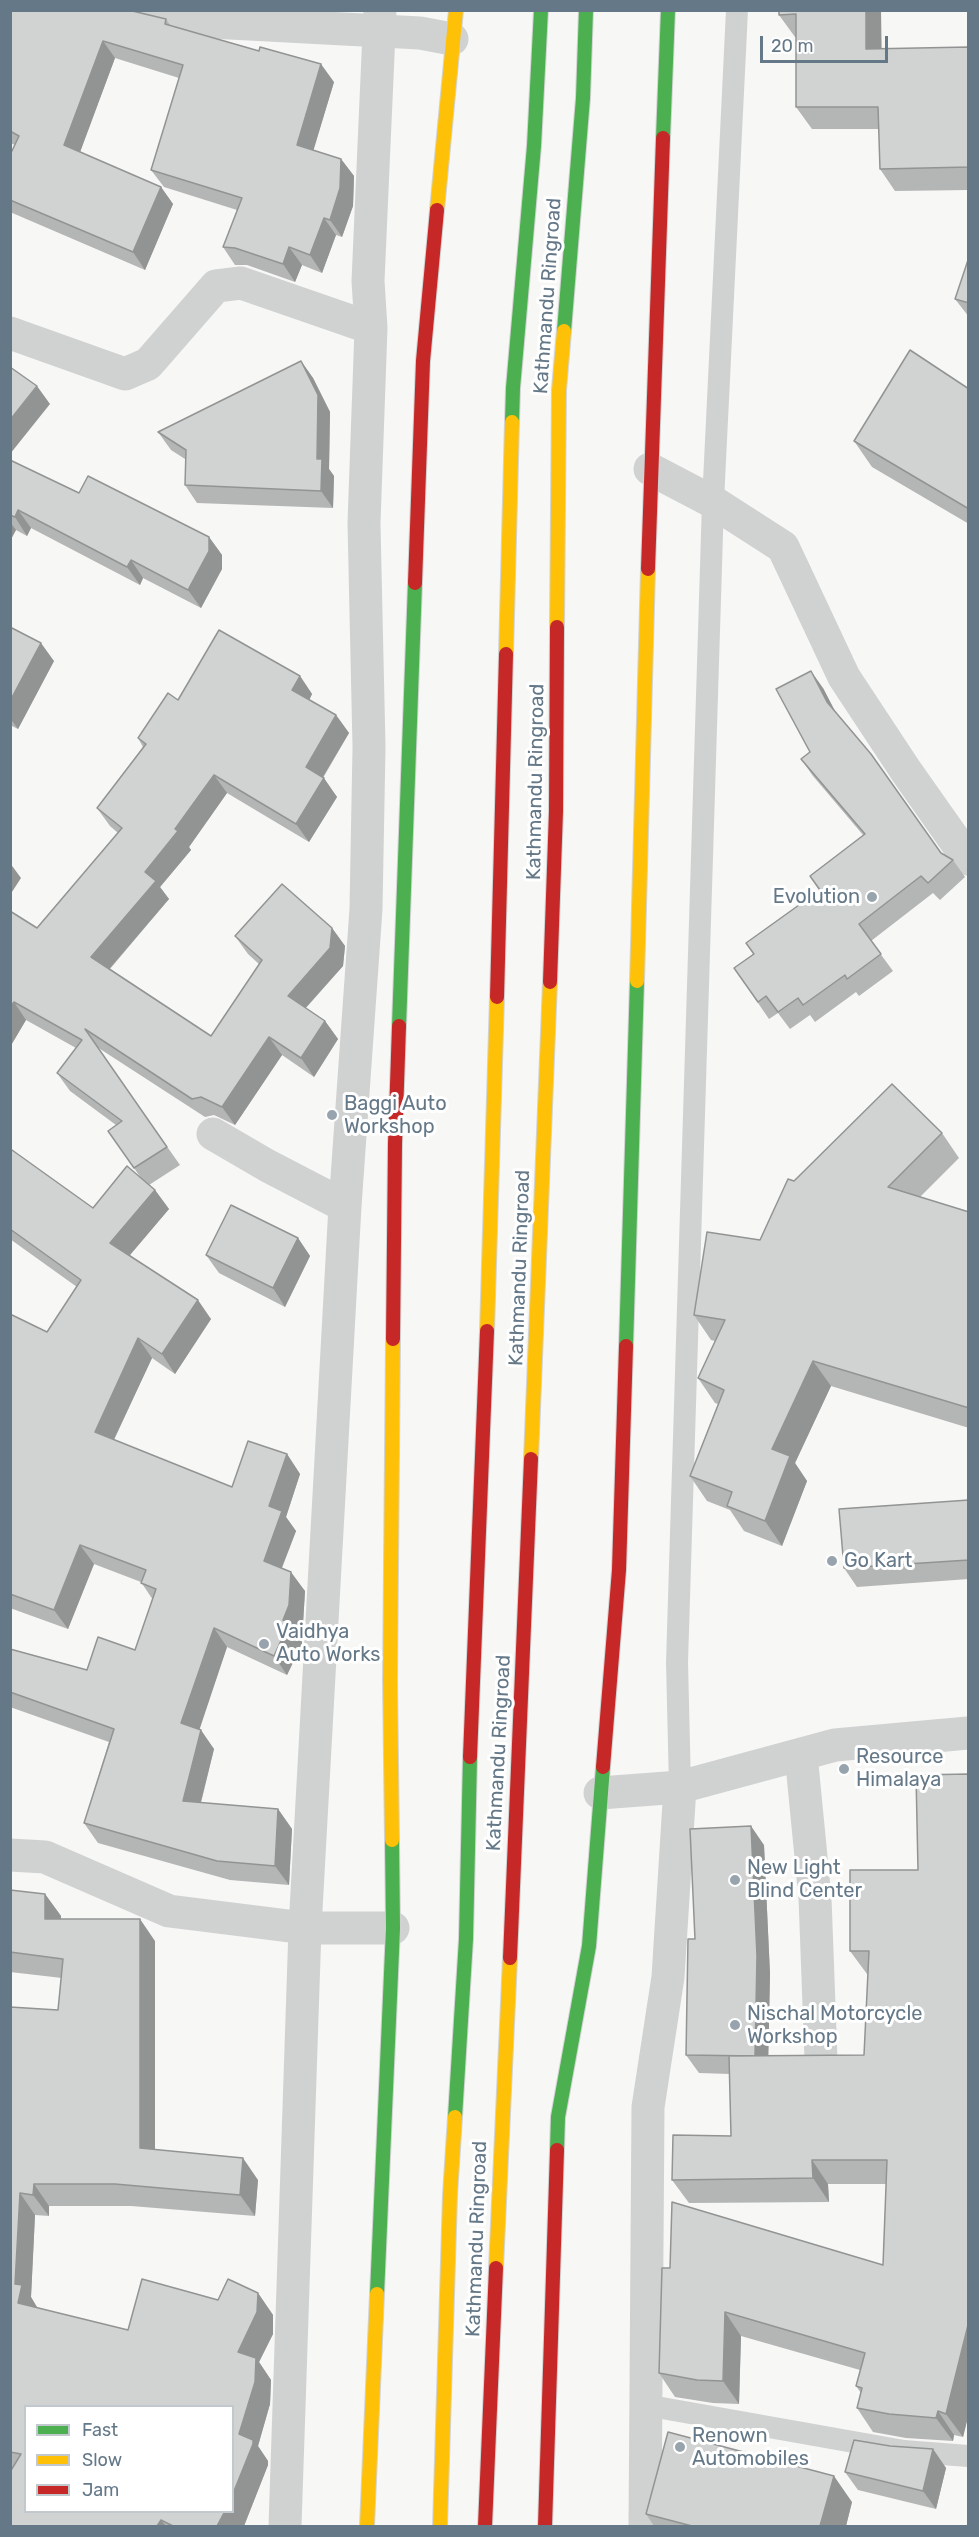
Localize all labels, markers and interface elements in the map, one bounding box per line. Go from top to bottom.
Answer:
scale bar [763,24,890,62]
text: 20 m [771,35,813,57]
street label: Kathmandu Ringroad [529,197,567,395]
street label: Kathmandu Ringroad [522,684,550,880]
place label: Evolution [773,885,860,909]
marker: Evolution [865,890,879,904]
place label: Baggi Auto Workshop [344,1092,447,1139]
marker: Baggi Auto Workshop [325,1108,339,1122]
street label: Kathmandu Ringroad [505,1169,535,1367]
place label: Go Kart [844,1549,912,1573]
marker: Go Kart [825,1554,839,1568]
place label: Vaidhya Auto Works [276,1620,381,1667]
marker: Vaidhya Auto Works [257,1637,271,1651]
street label: Kathmandu Ringroad [482,1654,516,1852]
place label: Resource Himalaya [856,1745,944,1792]
marker: Resource Himalaya [837,1762,851,1776]
place label: New Light Blind Center [747,1856,862,1903]
marker: New Light Blind Center [728,1873,742,1887]
place label: Nischal Motorcycle Workshop [747,2002,922,2049]
marker: Nischal Motorcycle Workshop [728,2018,742,2032]
street label: Kathmandu Ringroad [462,2140,492,2338]
legend [24,2405,234,2513]
text: Fast [82,2419,118,2441]
place label: Renown Automobiles [692,2424,809,2471]
marker: Renown Automobiles [673,2440,687,2454]
text: Slow [82,2449,122,2471]
text: Jam [82,2479,119,2501]

